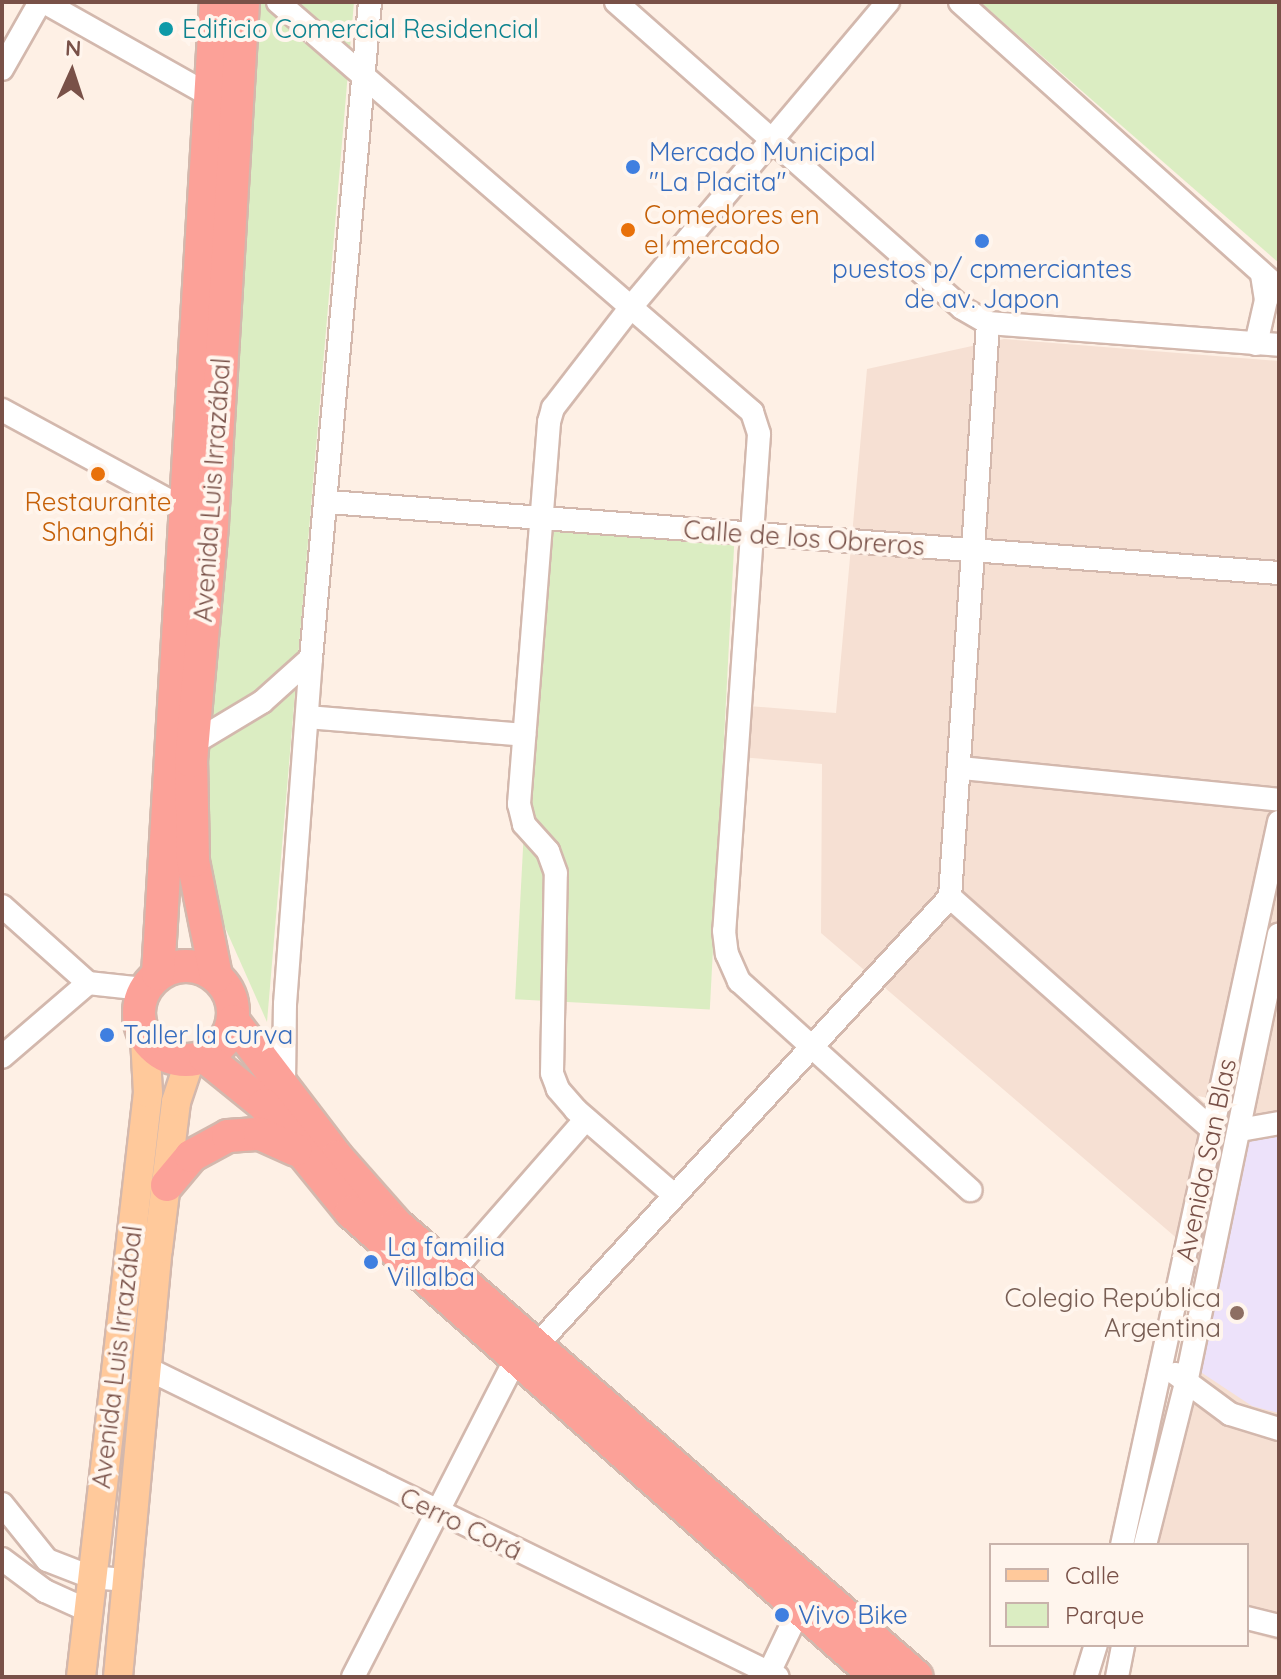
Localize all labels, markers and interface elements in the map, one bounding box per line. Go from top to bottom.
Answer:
place label: Edificio Comercial Residencial [182,13,539,45]
marker: Edificio Comercial Residencial [157,20,175,38]
north arrow [32,32,112,112]
text: N [64,34,82,62]
place label: Mercado Municipal "La Placita" [649,136,876,198]
marker: Mercado Municipal "La Placita" [624,158,642,176]
place label: Comedores en el mercado [644,199,820,260]
marker: Comedores en el mercado [619,221,637,239]
marker: puestos p/ cpmerciantes de av. Japon [973,232,991,250]
place label: puestos p/ cpmerciantes de av. Japon [832,253,1132,314]
street label: Avenida Luis Irrazábal [187,357,237,623]
marker: Restaurante Shanghái [89,465,107,483]
place label: Restaurante Shanghái [24,486,172,548]
street label: Calle de los Obreros [682,514,926,562]
place label: Taller la curva [123,1019,293,1051]
marker: Taller la curva [98,1026,116,1044]
street label: Avenida San Blas [1169,1056,1243,1264]
street label: Avenida Luis Irrazábal [85,1224,149,1490]
place label: La familia Villalba [387,1231,505,1292]
marker: La familia Villalba [362,1253,380,1271]
place label: Colegio República Argentina [1004,1282,1221,1344]
marker: Colegio República Argentina [1228,1304,1246,1322]
street label: Cerro Corá [395,1481,527,1567]
legend [989,1543,1249,1647]
text: Calle [1065,1560,1120,1590]
place label: Vivo Bike [798,1599,908,1631]
text: Parque [1065,1600,1144,1630]
marker: Vivo Bike [773,1606,791,1624]

